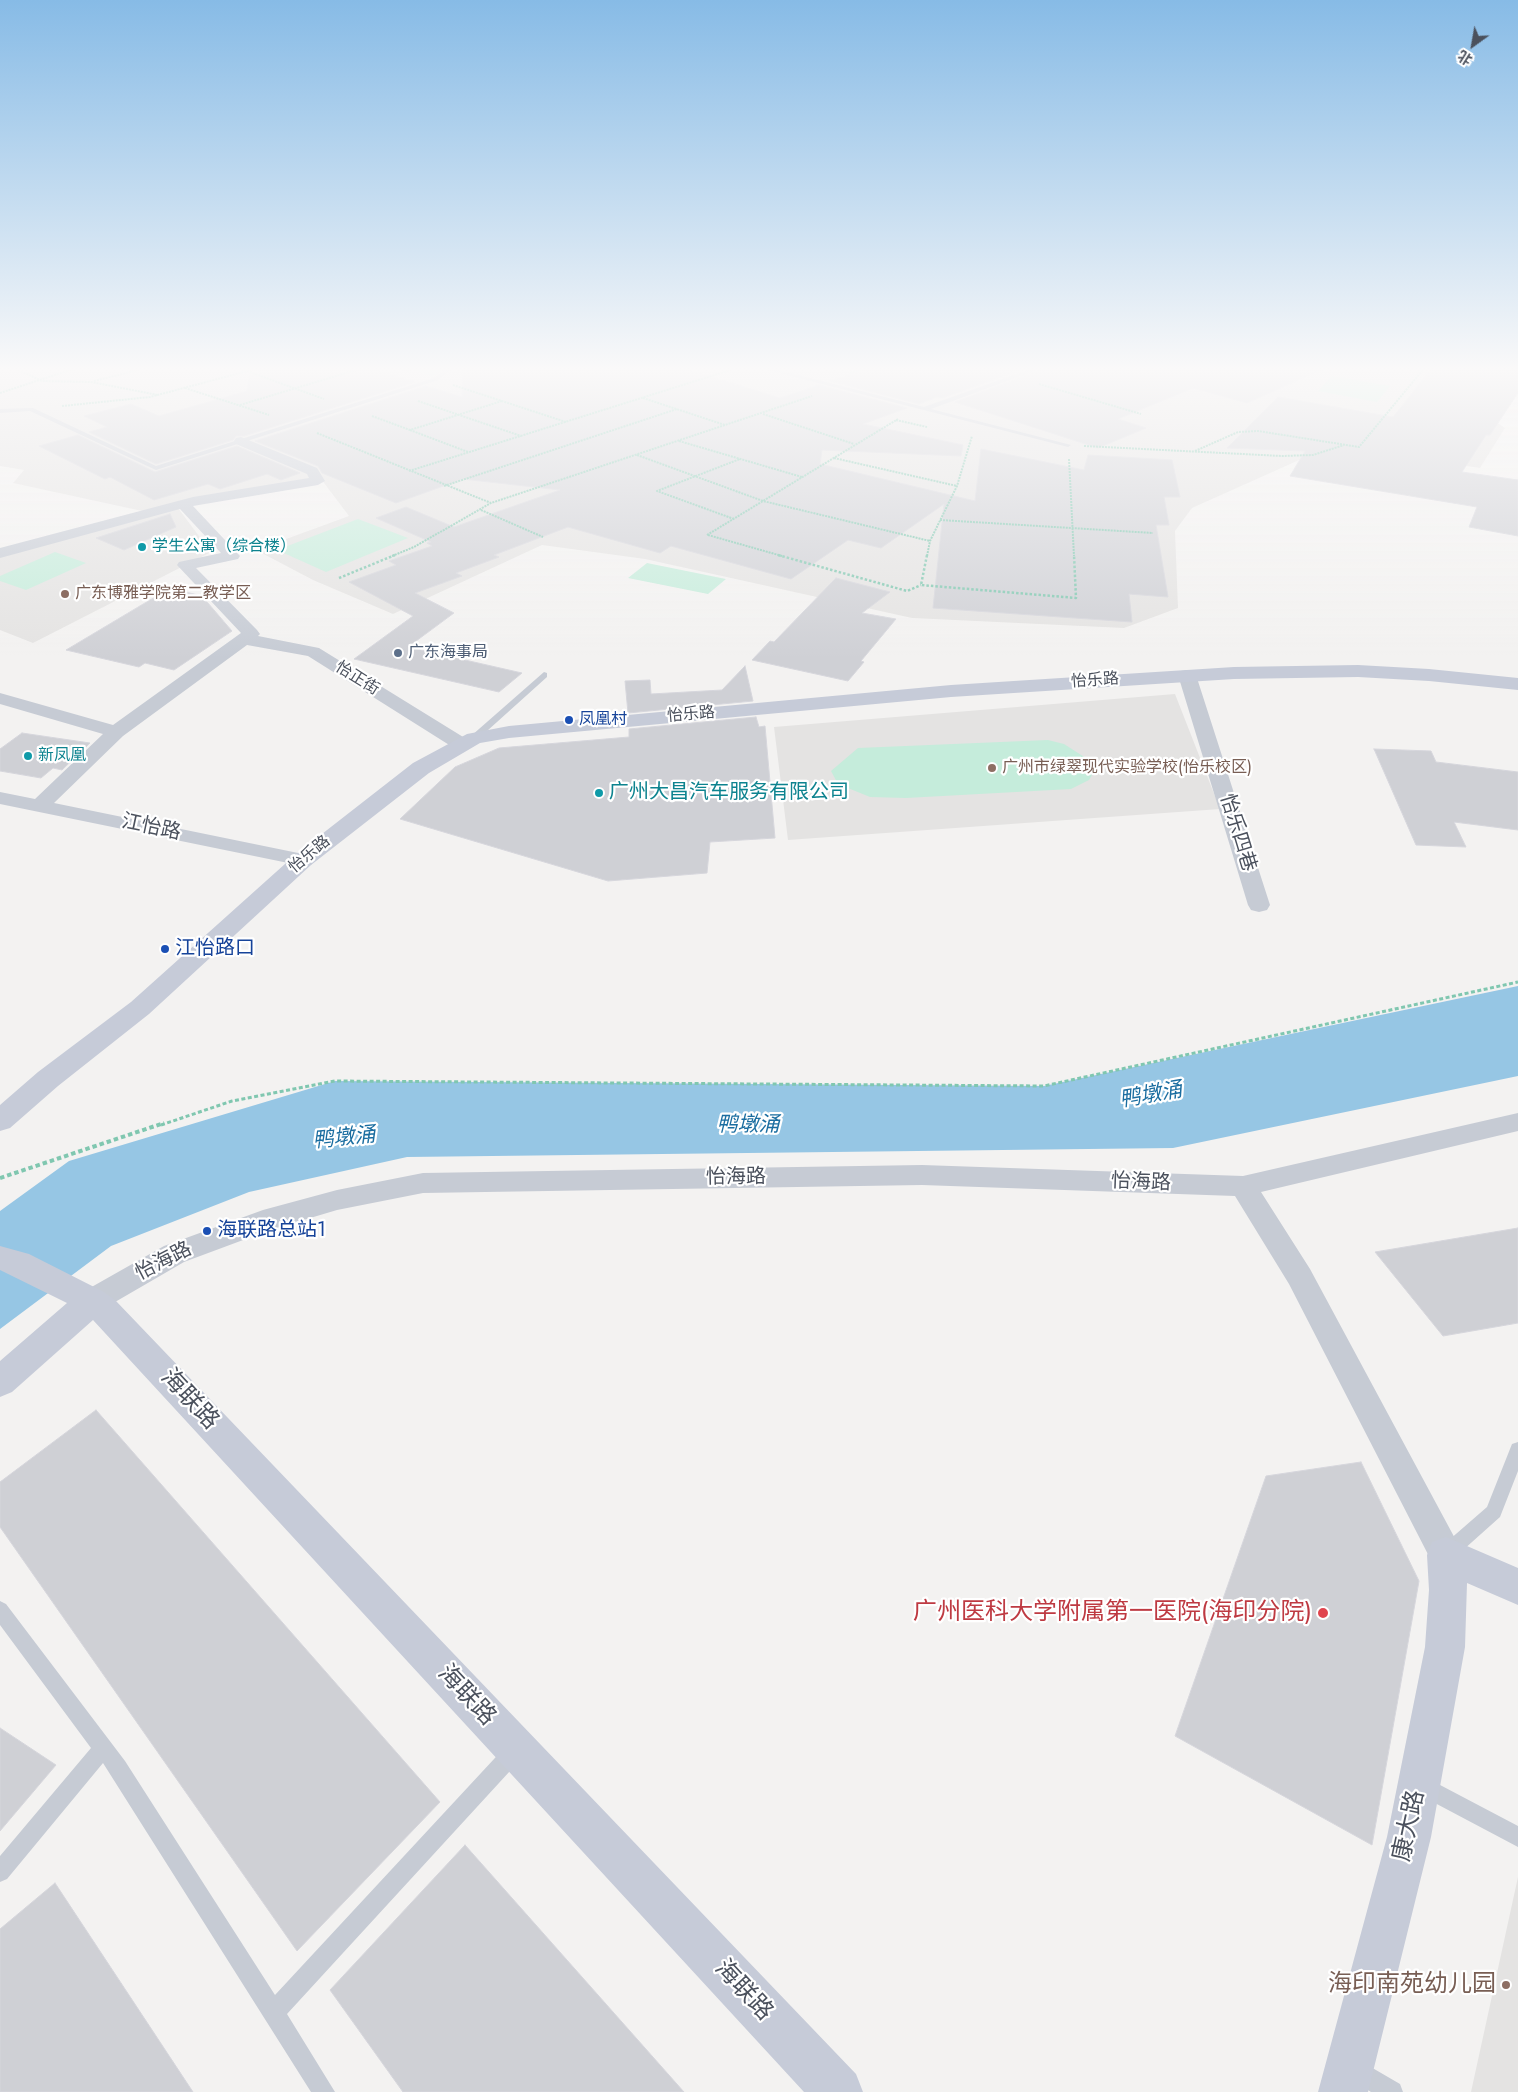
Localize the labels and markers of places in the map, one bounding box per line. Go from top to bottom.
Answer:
place label: 学生公寓（综合楼） [152,537,296,557]
marker: 学生公寓（综合楼） [136,541,148,553]
place label: 广东博雅学院第二教学区 [75,584,251,604]
marker: 广东博雅学院第二教学区 [59,588,71,600]
place label: 广东海事局 [408,643,488,663]
marker: 广东海事局 [392,647,404,659]
place label: 凤凰村 [579,710,627,730]
marker: 凤凰村 [563,714,575,726]
place label: 新凤凰 [38,746,86,766]
marker: 新凤凰 [22,750,34,762]
place label: 广州市绿翠现代实验学校(怡乐校区) [1002,758,1252,778]
marker: 广州市绿翠现代实验学校(怡乐校区) [986,762,998,774]
place label: 广州大昌汽车服务有限公司 [609,781,849,805]
marker: 广州大昌汽车服务有限公司 [593,787,605,799]
place label: 江怡路口 [175,937,255,961]
marker: 江怡路口 [159,943,171,955]
place label: 海联路总站1 [217,1219,326,1243]
marker: 海联路总站1 [201,1225,213,1237]
place label: 广州医科大学附属第一医院(海印分院) [913,1599,1312,1627]
marker: 广州医科大学附属第一医院(海印分院) [1316,1606,1330,1620]
place label: 海印南苑幼儿园 [1328,1971,1496,1999]
marker: 海印南苑幼儿园 [1500,1979,1512,1991]

